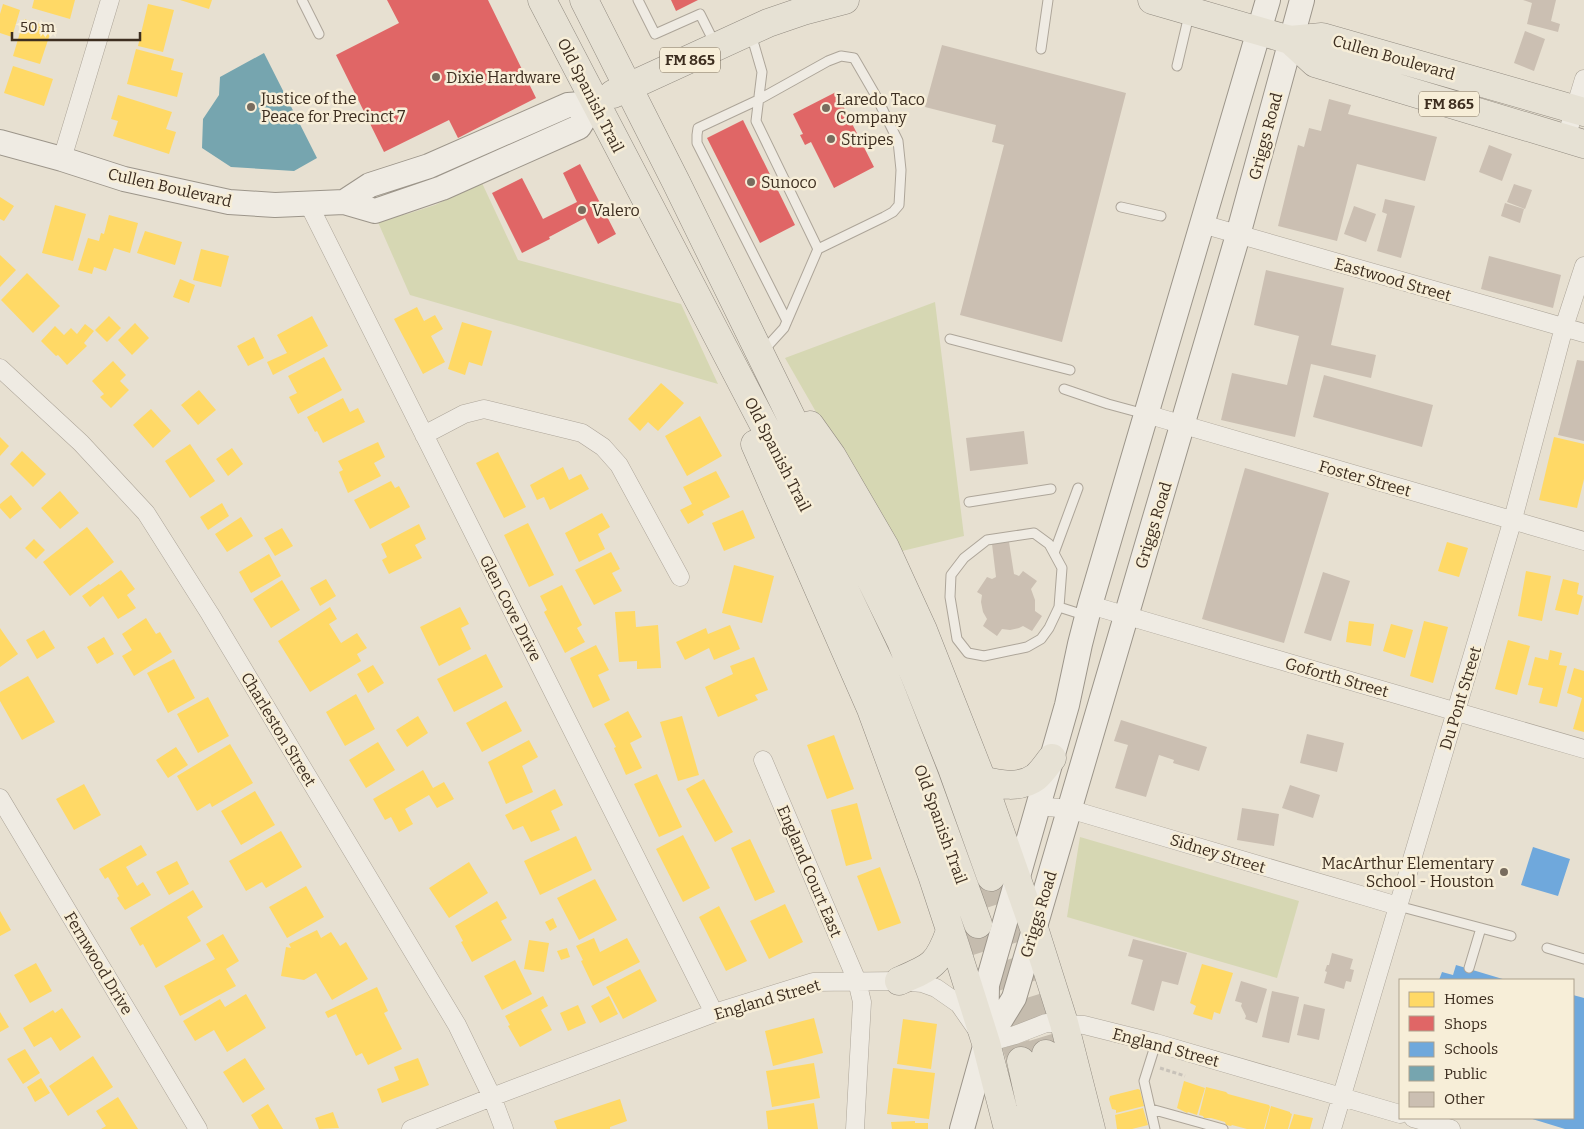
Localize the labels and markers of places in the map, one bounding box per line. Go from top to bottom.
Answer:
place label: Dixie Hardware [446,68,561,87]
marker: Dixie Hardware [430,71,442,83]
place label: Justice of the Peace for Precinct 7 [260,89,405,126]
place label: Laredo Taco Company [836,90,925,127]
marker: Justice of the Peace for Precinct 7 [245,101,257,113]
marker: Laredo Taco Company [820,102,832,114]
place label: Stripes [841,130,894,149]
marker: Stripes [825,133,837,145]
place label: Sunoco [761,173,817,192]
marker: Sunoco [745,176,757,188]
place label: Valero [592,201,640,220]
marker: Valero [576,204,588,216]
place label: MacArthur Elementary School - Houston [1322,854,1495,891]
marker: MacArthur Elementary School - Houston [1498,866,1510,878]

